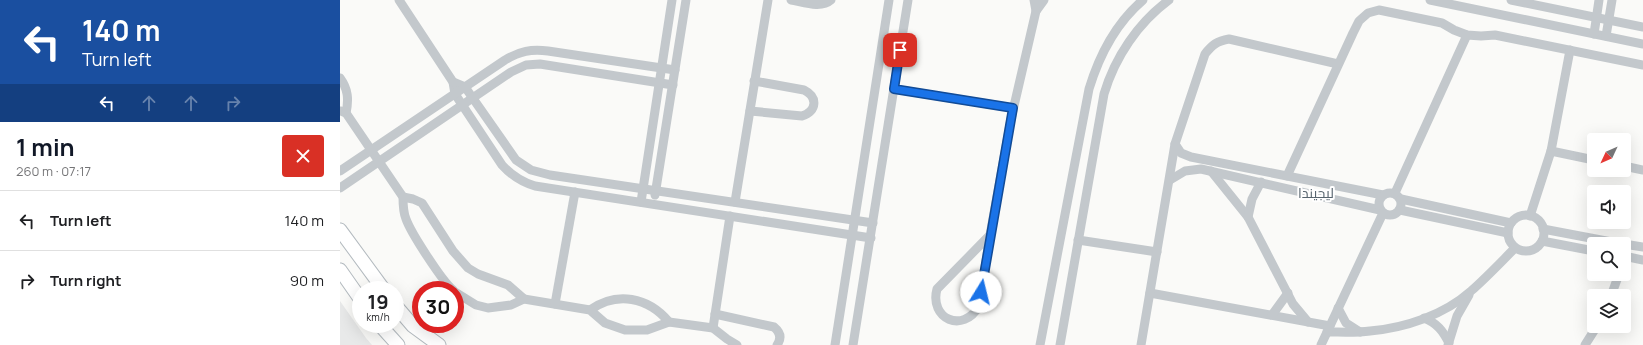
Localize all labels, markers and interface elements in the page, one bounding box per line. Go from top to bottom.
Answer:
text: 140 m [82,11,161,49]
icon: left [16,16,68,68]
pin [883,33,917,67]
icon: arrive [889,39,911,61]
text: Turn left [82,47,152,71]
icon: left [96,92,118,114]
icon: ahead [138,92,160,114]
icon: ahead [180,92,202,114]
icon: right [222,92,244,114]
text: 1 min [16,130,75,163]
north arrow [1587,133,1631,177]
map controls [1587,133,1631,333]
button: close [282,135,324,177]
text: 260 m · 07:17 [16,162,91,180]
district label: ليجيندا [1298,183,1334,202]
button: sound [1587,185,1631,229]
icon: left [16,210,38,232]
text: Turn left [50,210,112,231]
text: 140 m [284,210,324,231]
button: search [1587,237,1631,281]
icon: right [16,270,38,292]
text: Turn right [50,270,121,291]
text: 90 m [290,270,324,291]
position arrow [960,271,1002,313]
speed limit sign: 30 [412,281,464,333]
text: 19 [367,288,389,315]
button: layers [1587,289,1631,333]
text: km/h [366,310,390,324]

